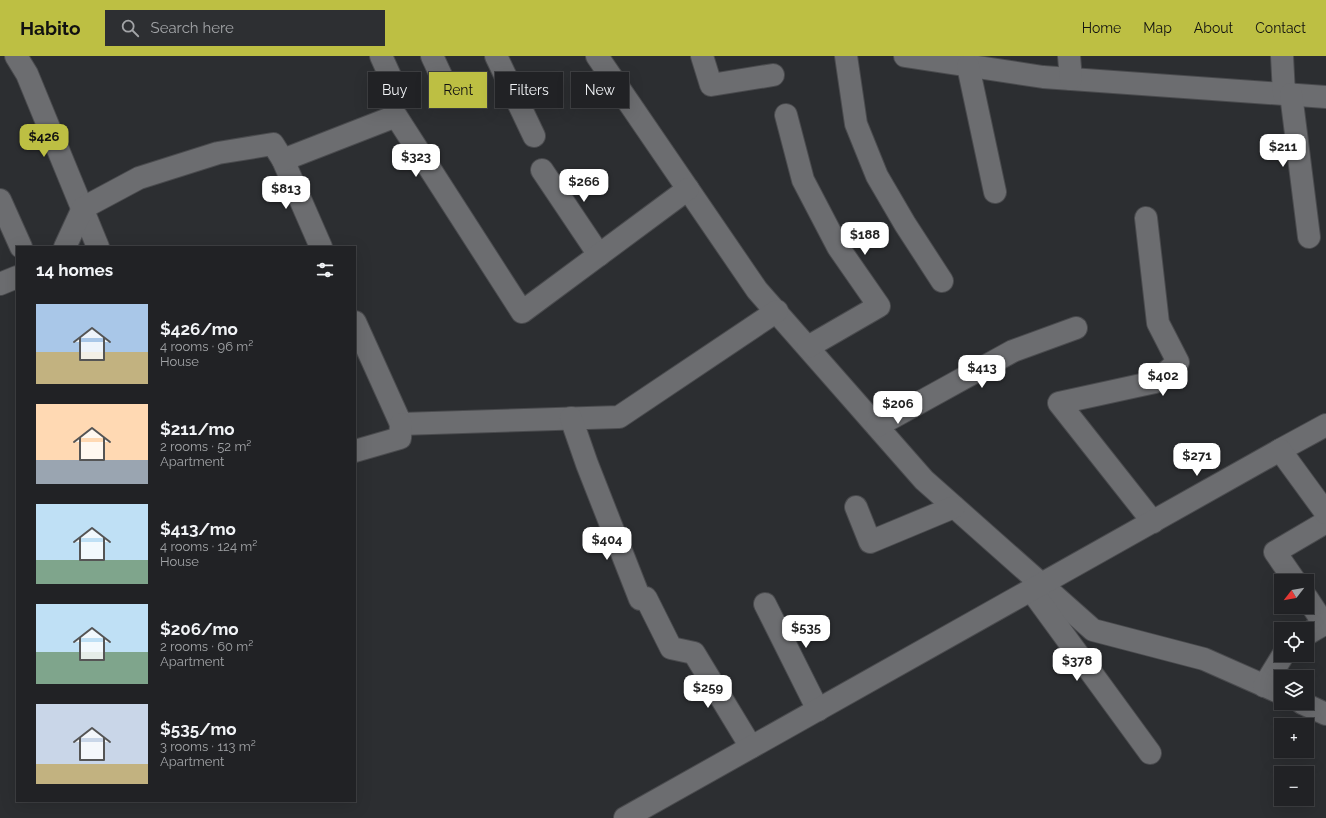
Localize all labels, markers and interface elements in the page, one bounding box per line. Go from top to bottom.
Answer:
search box [105,10,385,46]
text: Habito [20,17,81,39]
icon: search [119,17,141,39]
text: Search here [151,19,234,37]
text: Home [1082,20,1121,36]
text: Map [1143,20,1172,36]
text: About [1194,20,1233,36]
text: Contact [1255,20,1306,36]
chip: Buy [368,72,421,108]
chip: Rent [429,72,487,108]
chip: Filters [495,72,563,108]
chip: New [571,72,629,108]
pin: $426 [20,124,68,158]
text: $426 [29,129,59,144]
pin: $211 [1259,134,1307,168]
text: $211 [1269,139,1297,154]
pin: $323 [392,144,440,178]
text: $323 [401,149,431,164]
pin: $266 [560,169,608,203]
text: $266 [568,174,600,189]
pin: $813 [262,176,310,210]
text: $813 [271,181,301,196]
pin: $188 [841,222,889,256]
text: $188 [850,227,880,242]
icon: filters [314,259,336,281]
text: 14 homes [36,260,113,280]
text: $426/mo [160,319,238,339]
icon: home [68,320,116,368]
text: 4 rooms · 96 m² [160,339,253,354]
text: House [160,354,199,369]
pin: $413 [958,355,1006,389]
text: $413 [967,360,997,375]
pin: $402 [1139,363,1187,397]
text: $402 [1148,368,1178,383]
pin: $206 [874,391,922,425]
text: $206 [882,396,914,411]
text: $211/mo [160,419,235,439]
icon: home [68,420,116,468]
text: 2 rooms · 52 m² [160,439,251,454]
pin: $271 [1173,443,1221,477]
text: $271 [1182,448,1212,463]
text: Apartment [160,454,224,469]
text: $413/mo [160,519,236,539]
icon: home [68,520,116,568]
pin: $404 [583,527,631,561]
text: $404 [591,532,623,547]
text: 4 rooms · 124 m² [160,539,257,554]
text: House [160,554,199,569]
north arrow [1274,574,1314,614]
map controls [1274,574,1314,806]
pin: $535 [782,615,830,649]
text: $206/mo [160,619,239,639]
icon: home [68,620,116,668]
text: $535 [791,620,821,635]
button: locate [1274,622,1314,662]
text: 2 rooms · 60 m² [160,639,253,654]
pin: $378 [1053,648,1101,682]
text: $378 [1062,653,1092,668]
text: Apartment [160,654,224,669]
button: layers [1274,670,1314,710]
pin: $259 [684,675,732,709]
text: $259 [693,680,723,695]
button: + [1274,718,1314,758]
text: $535/mo [160,719,237,739]
icon: home [68,720,116,768]
text: 3 rooms · 113 m² [160,739,256,754]
text: Apartment [160,754,224,769]
button: − [1274,766,1314,806]

